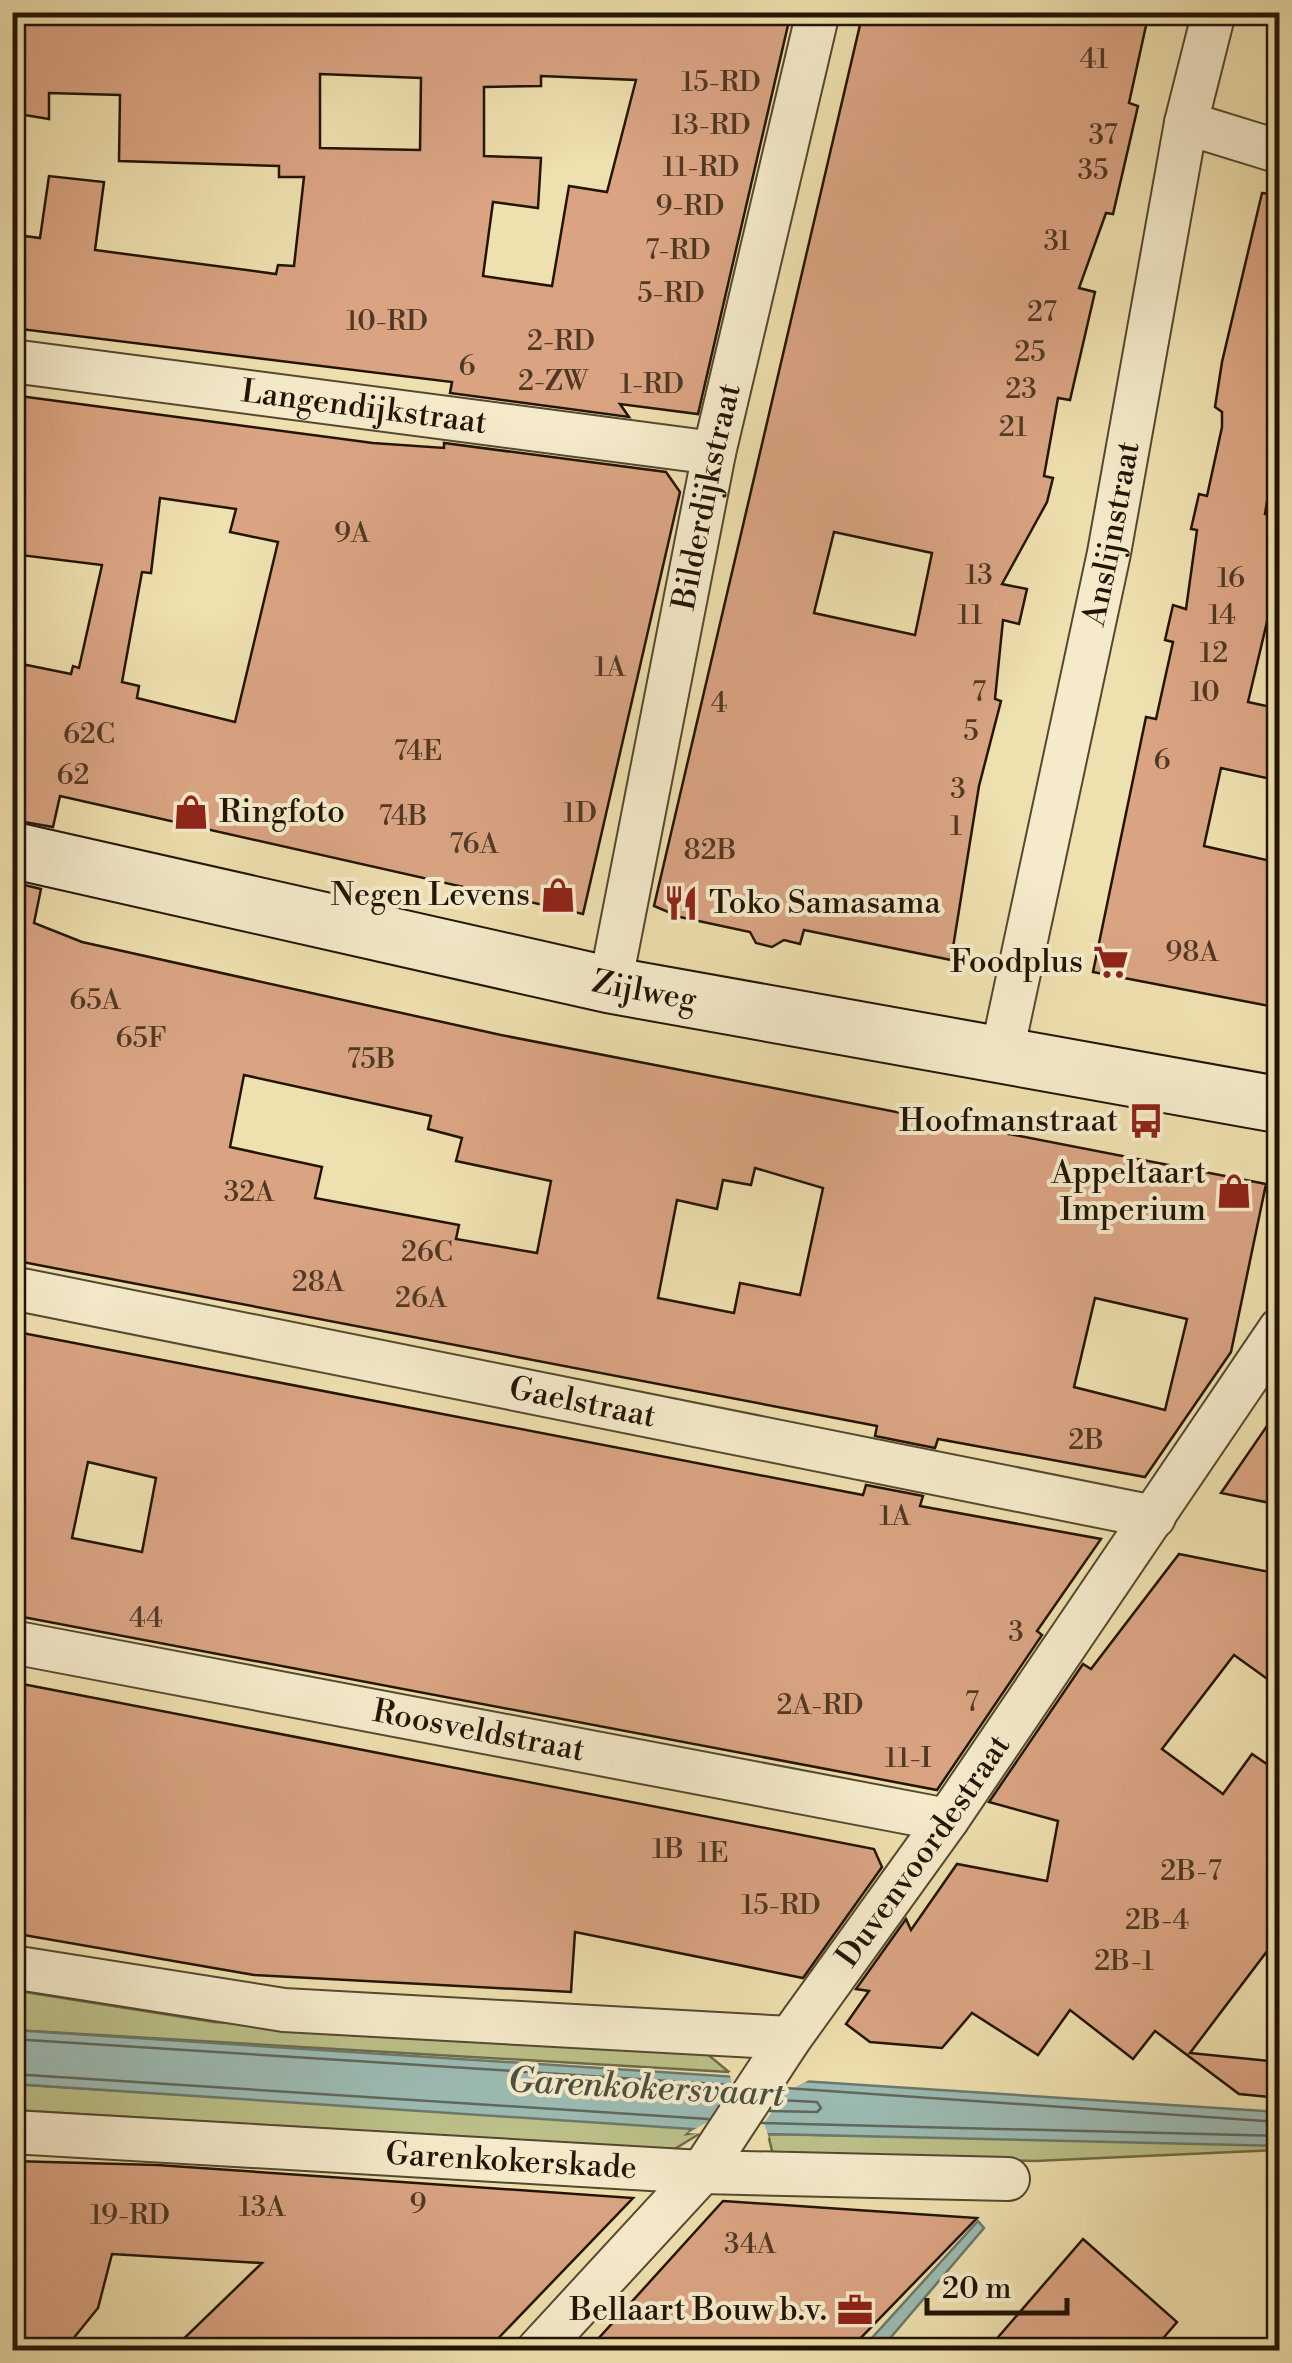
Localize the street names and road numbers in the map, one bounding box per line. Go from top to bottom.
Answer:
street label: Langendijkstraat [239,371,489,443]
street label: Bilderdijkstraat [664,379,750,614]
street label: Anslijnstraat [1074,438,1149,630]
street label: Zijlweg [588,962,700,1020]
street label: Gaelstraat [506,1368,659,1437]
street label: Roosveldstraat [369,1691,588,1771]
street label: Duvenvoordestraat [827,1727,1019,1975]
street label: Garenkokerskade [384,2134,638,2188]

